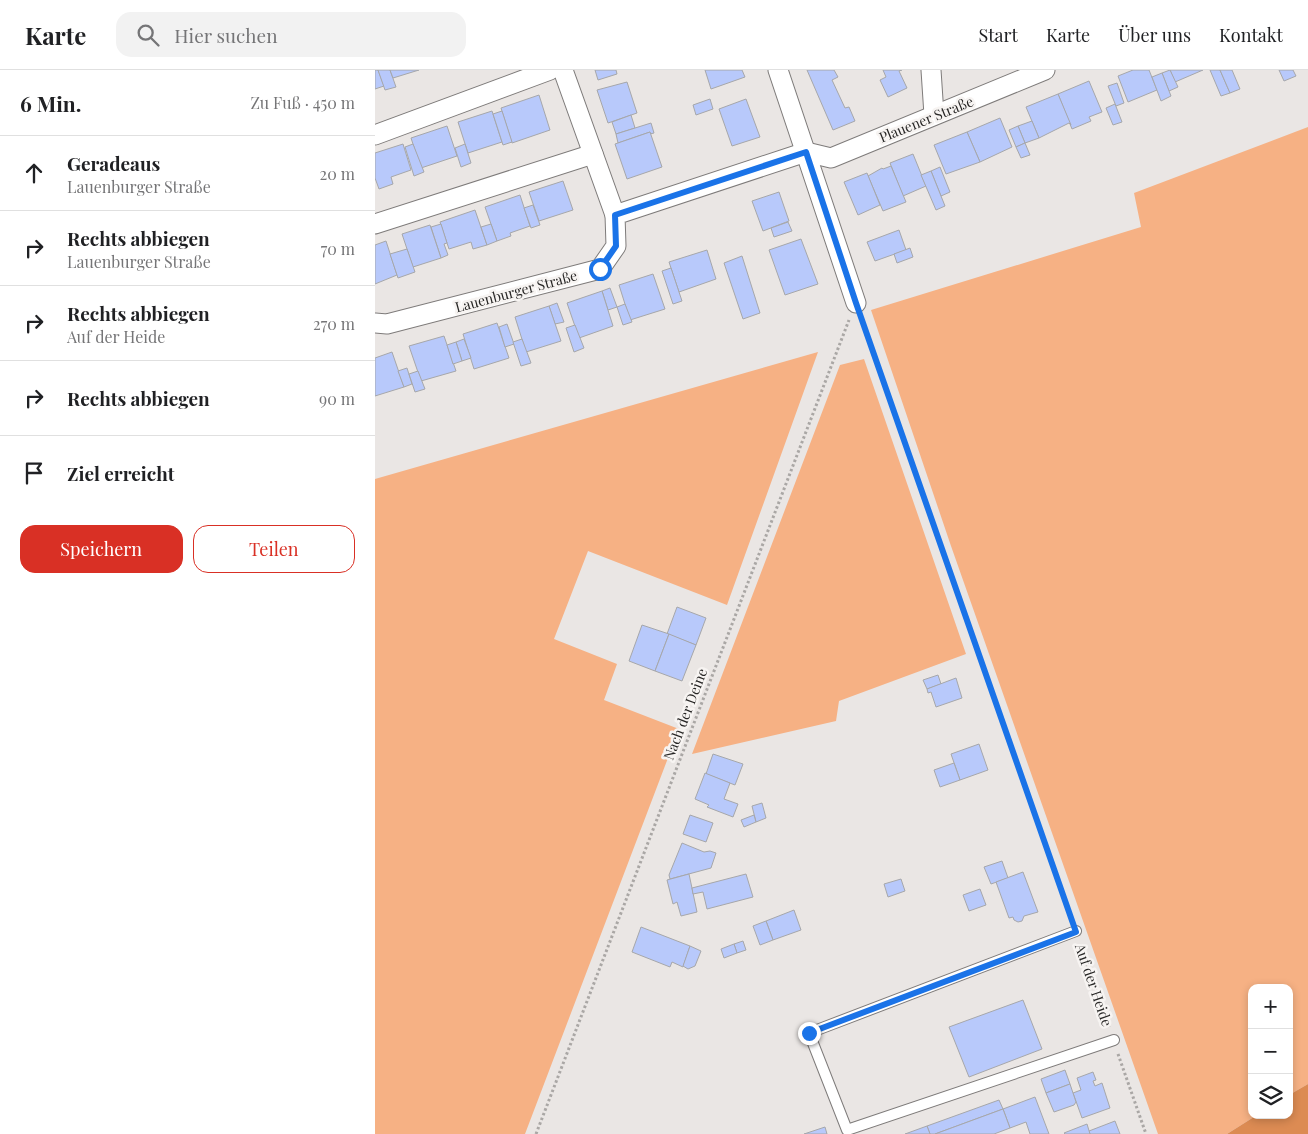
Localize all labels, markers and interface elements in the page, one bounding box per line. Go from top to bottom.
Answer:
search box [116,12,466,57]
text: Karte [25,19,86,51]
icon: search [134,21,162,49]
text: Hier suchen [174,22,277,48]
text: Start [978,23,1018,47]
text: Karte [1046,23,1090,47]
text: Über uns [1118,23,1191,47]
text: Kontakt [1219,23,1283,47]
text: 6 Min. [20,89,81,117]
street label: Plauener Straße [876,91,976,147]
text: Zu Fuß · 450 m [250,92,355,113]
text: Geradeaus [67,150,160,176]
icon: ahead [20,159,48,187]
text: 20 m [320,163,355,184]
text: Lauenburger Straße [67,176,211,197]
text: Rechts abbiegen [67,225,210,251]
icon: right [20,234,48,262]
text: 70 m [321,238,355,259]
text: Lauenburger Straße [67,251,211,272]
route start [589,258,612,281]
street label: Lauenburger Straße [453,266,579,316]
text: Rechts abbiegen [67,300,210,326]
icon: right [20,309,48,337]
text: 270 m [313,313,355,334]
text: Auf der Heide [67,326,165,347]
icon: right [20,384,48,412]
text: Rechts abbiegen [67,385,210,411]
text: 90 m [319,388,355,409]
icon: arrive [20,459,48,487]
text: Ziel erreicht [67,460,175,486]
button: Speichern [20,525,183,573]
button: Teilen [193,525,355,573]
street label: Nach der Deine [659,666,711,762]
street label: Auf der Heide [1071,940,1117,1029]
map controls [1248,984,1293,1119]
button: + [1248,984,1293,1029]
route end [798,1022,821,1045]
button: − [1248,1029,1293,1074]
button: layers [1248,1074,1293,1119]

